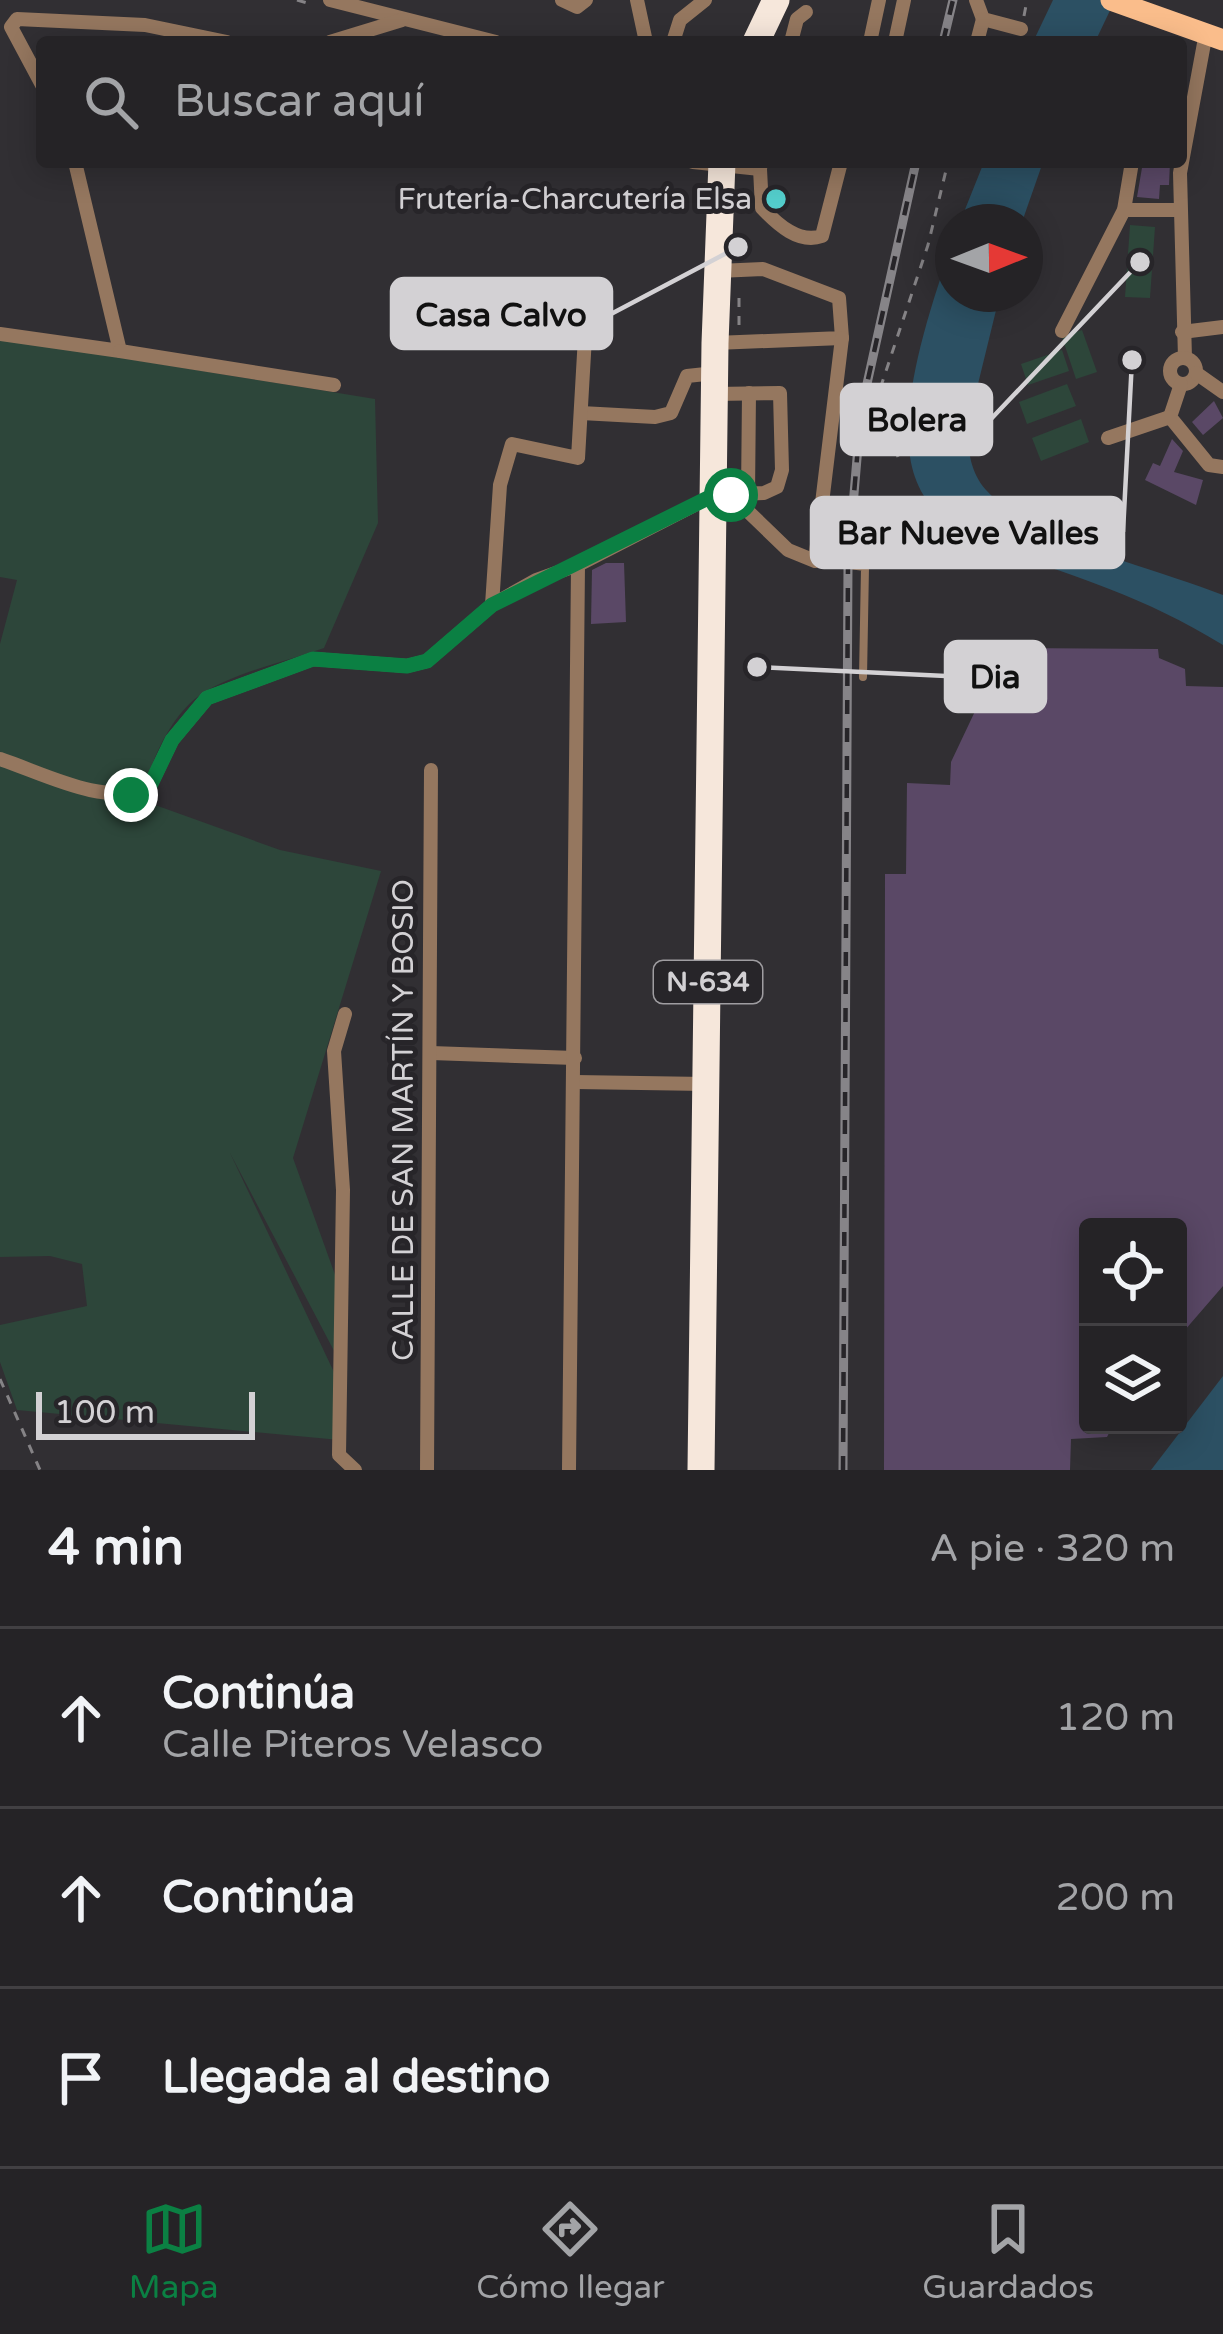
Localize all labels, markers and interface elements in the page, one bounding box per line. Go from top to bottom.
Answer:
search box [36,36,1187,168]
icon: search [78,69,144,135]
text: Buscar aquí [174,75,424,129]
place label: Frutería-Charcutería Elsa [398,181,752,218]
marker: Frutería-Charcutería Elsa [763,186,789,212]
north arrow [935,204,1043,312]
callout: Casa Calvo [392,279,611,348]
text: Casa Calvo [415,296,587,335]
callout: Bolera [842,385,991,454]
text: Bolera [867,401,967,440]
route start [704,468,758,522]
callout: Bar Nueve Valles [812,498,1123,567]
text: Bar Nueve Valles [837,514,1099,553]
callout: Dia [946,642,1045,711]
text: Dia [969,658,1021,697]
route end [104,768,158,822]
street label: CALLE DE SAN MARTÍN Y BOSIO [385,879,422,1361]
road number: N-634 [654,961,762,1003]
map controls [1079,1218,1187,1434]
button: locate [1079,1218,1187,1326]
button: layers [1079,1326,1187,1434]
scale bar [36,1386,255,1439]
text: 100 m [54,1393,155,1432]
text: 4 min [48,1517,184,1579]
text: A pie · 320 m [930,1525,1175,1572]
text: Continúa [162,1667,355,1721]
icon: ahead [48,1685,114,1751]
text: 120 m [1056,1694,1175,1741]
text: Calle Piteros Velasco [162,1721,544,1768]
icon: ahead [48,1865,114,1931]
text: Continúa [162,1871,355,1925]
text: 200 m [1056,1874,1175,1921]
icon: arrive [48,2045,114,2111]
text: Llegada al destino [162,2051,550,2105]
tab: Mapa [129,2196,219,2307]
tab: Cómo llegar [476,2196,665,2307]
tab: Guardados [922,2196,1094,2307]

